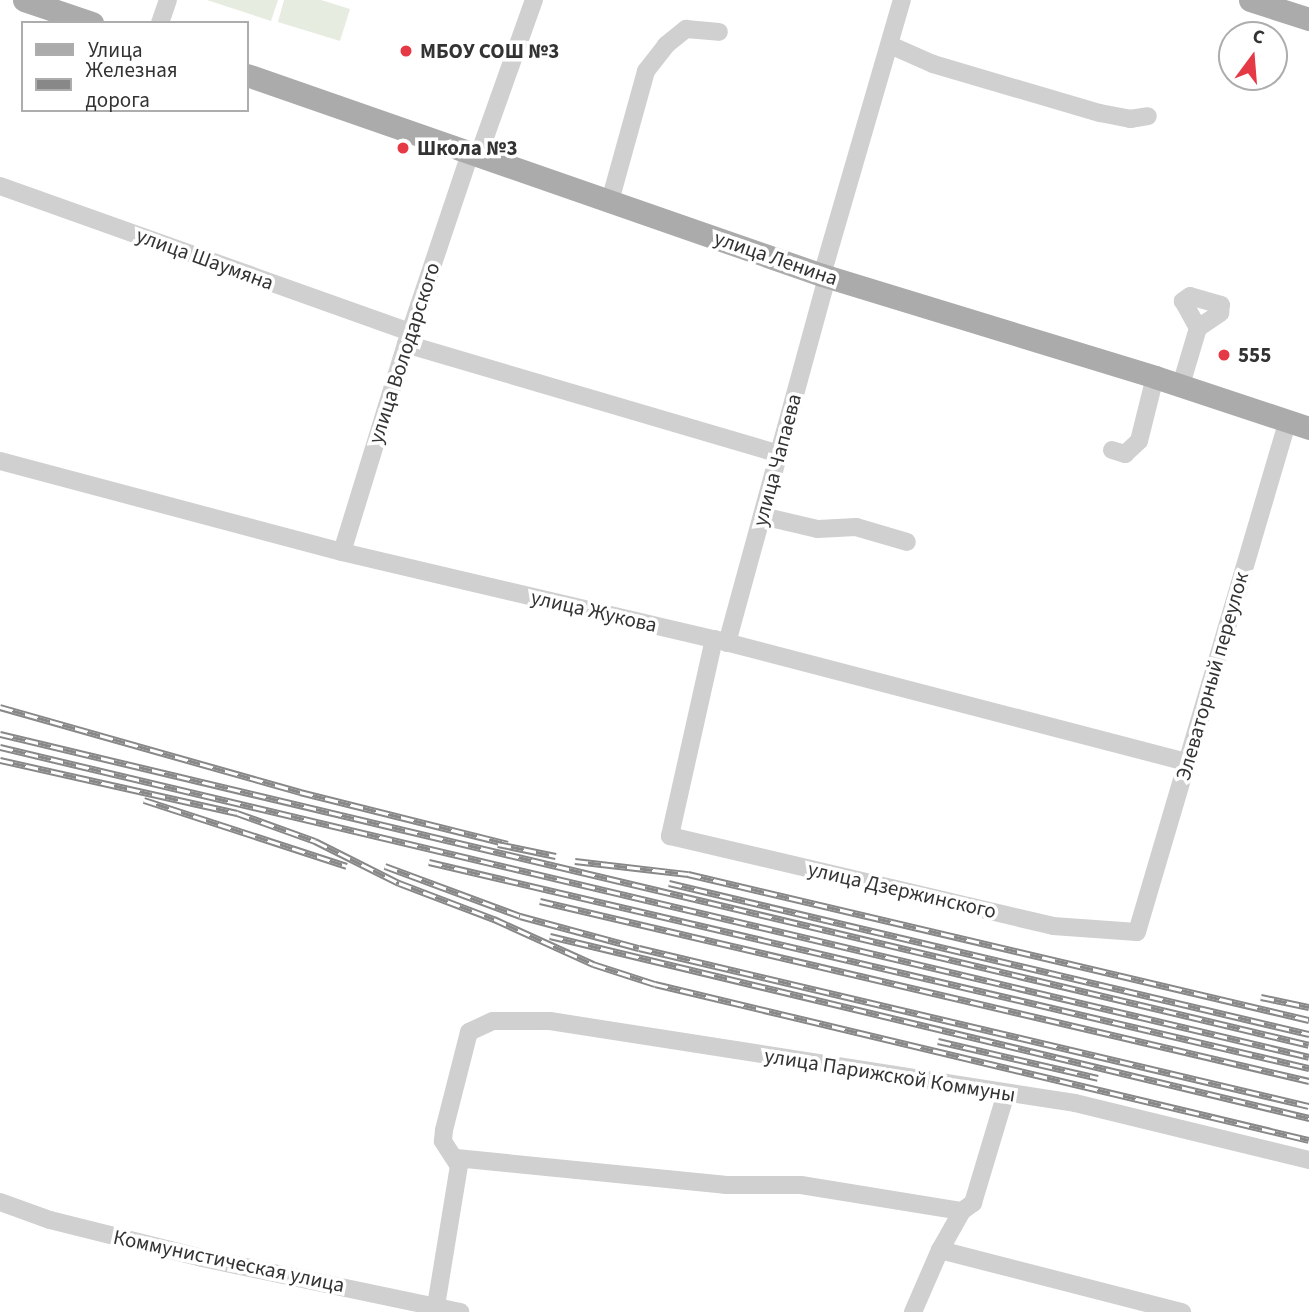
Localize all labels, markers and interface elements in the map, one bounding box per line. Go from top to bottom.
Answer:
legend [21,21,248,112]
north arrow [1218,21,1288,91]
text: С [1249,23,1267,52]
text: Улица [88,35,143,65]
place label: МБОУ СОШ №3 [420,38,559,64]
marker: МБОУ СОШ №3 [398,43,414,59]
text: Железная дорога [86,55,178,115]
place label: Школа №3 [417,135,517,161]
marker: Школа №3 [395,140,411,156]
street label: улица Шаумяна [133,222,277,296]
street label: улица Ленина [711,225,841,291]
street label: улица Володарского [363,259,445,447]
place label: 555 [1238,342,1271,368]
marker: 555 [1216,347,1232,363]
street label: улица Чапаева [747,391,807,529]
street label: Элеваторный переулок [1170,569,1254,783]
street label: улица Жукова [528,584,660,638]
street label: улица Дзержинского [805,856,999,924]
street label: улица Парижской Коммуны [763,1043,1017,1107]
street label: Коммунистическая улица [111,1224,347,1298]

